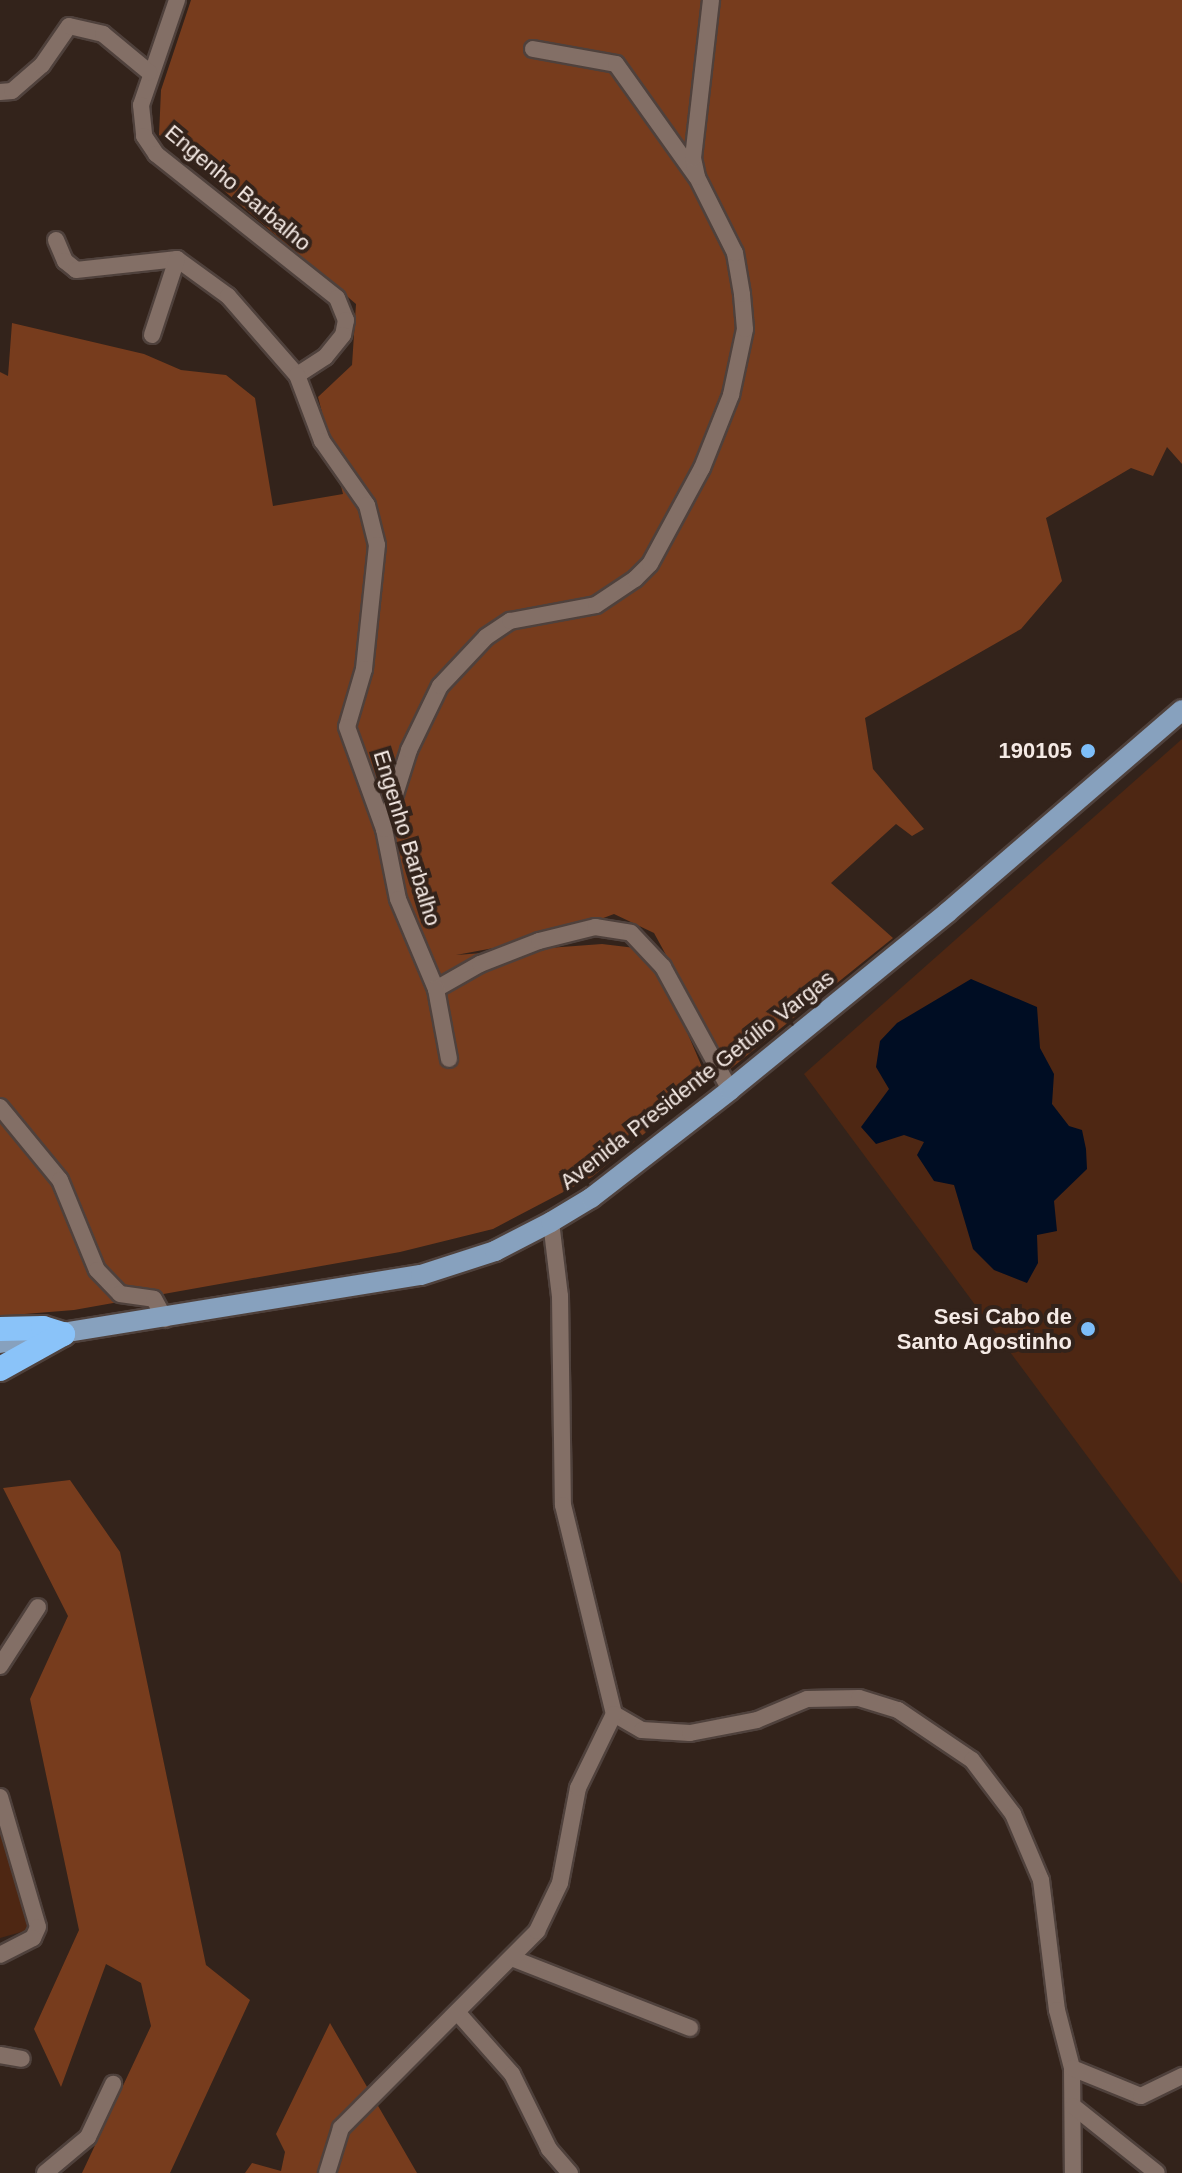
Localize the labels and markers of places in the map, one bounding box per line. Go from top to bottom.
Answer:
place label: 190105 [999,738,1072,764]
marker: 190105 [1079,742,1097,760]
place label: Sesi Cabo de Santo Agostinho [896,1303,1072,1354]
marker: Sesi Cabo de Santo Agostinho [1079,1320,1097,1338]

